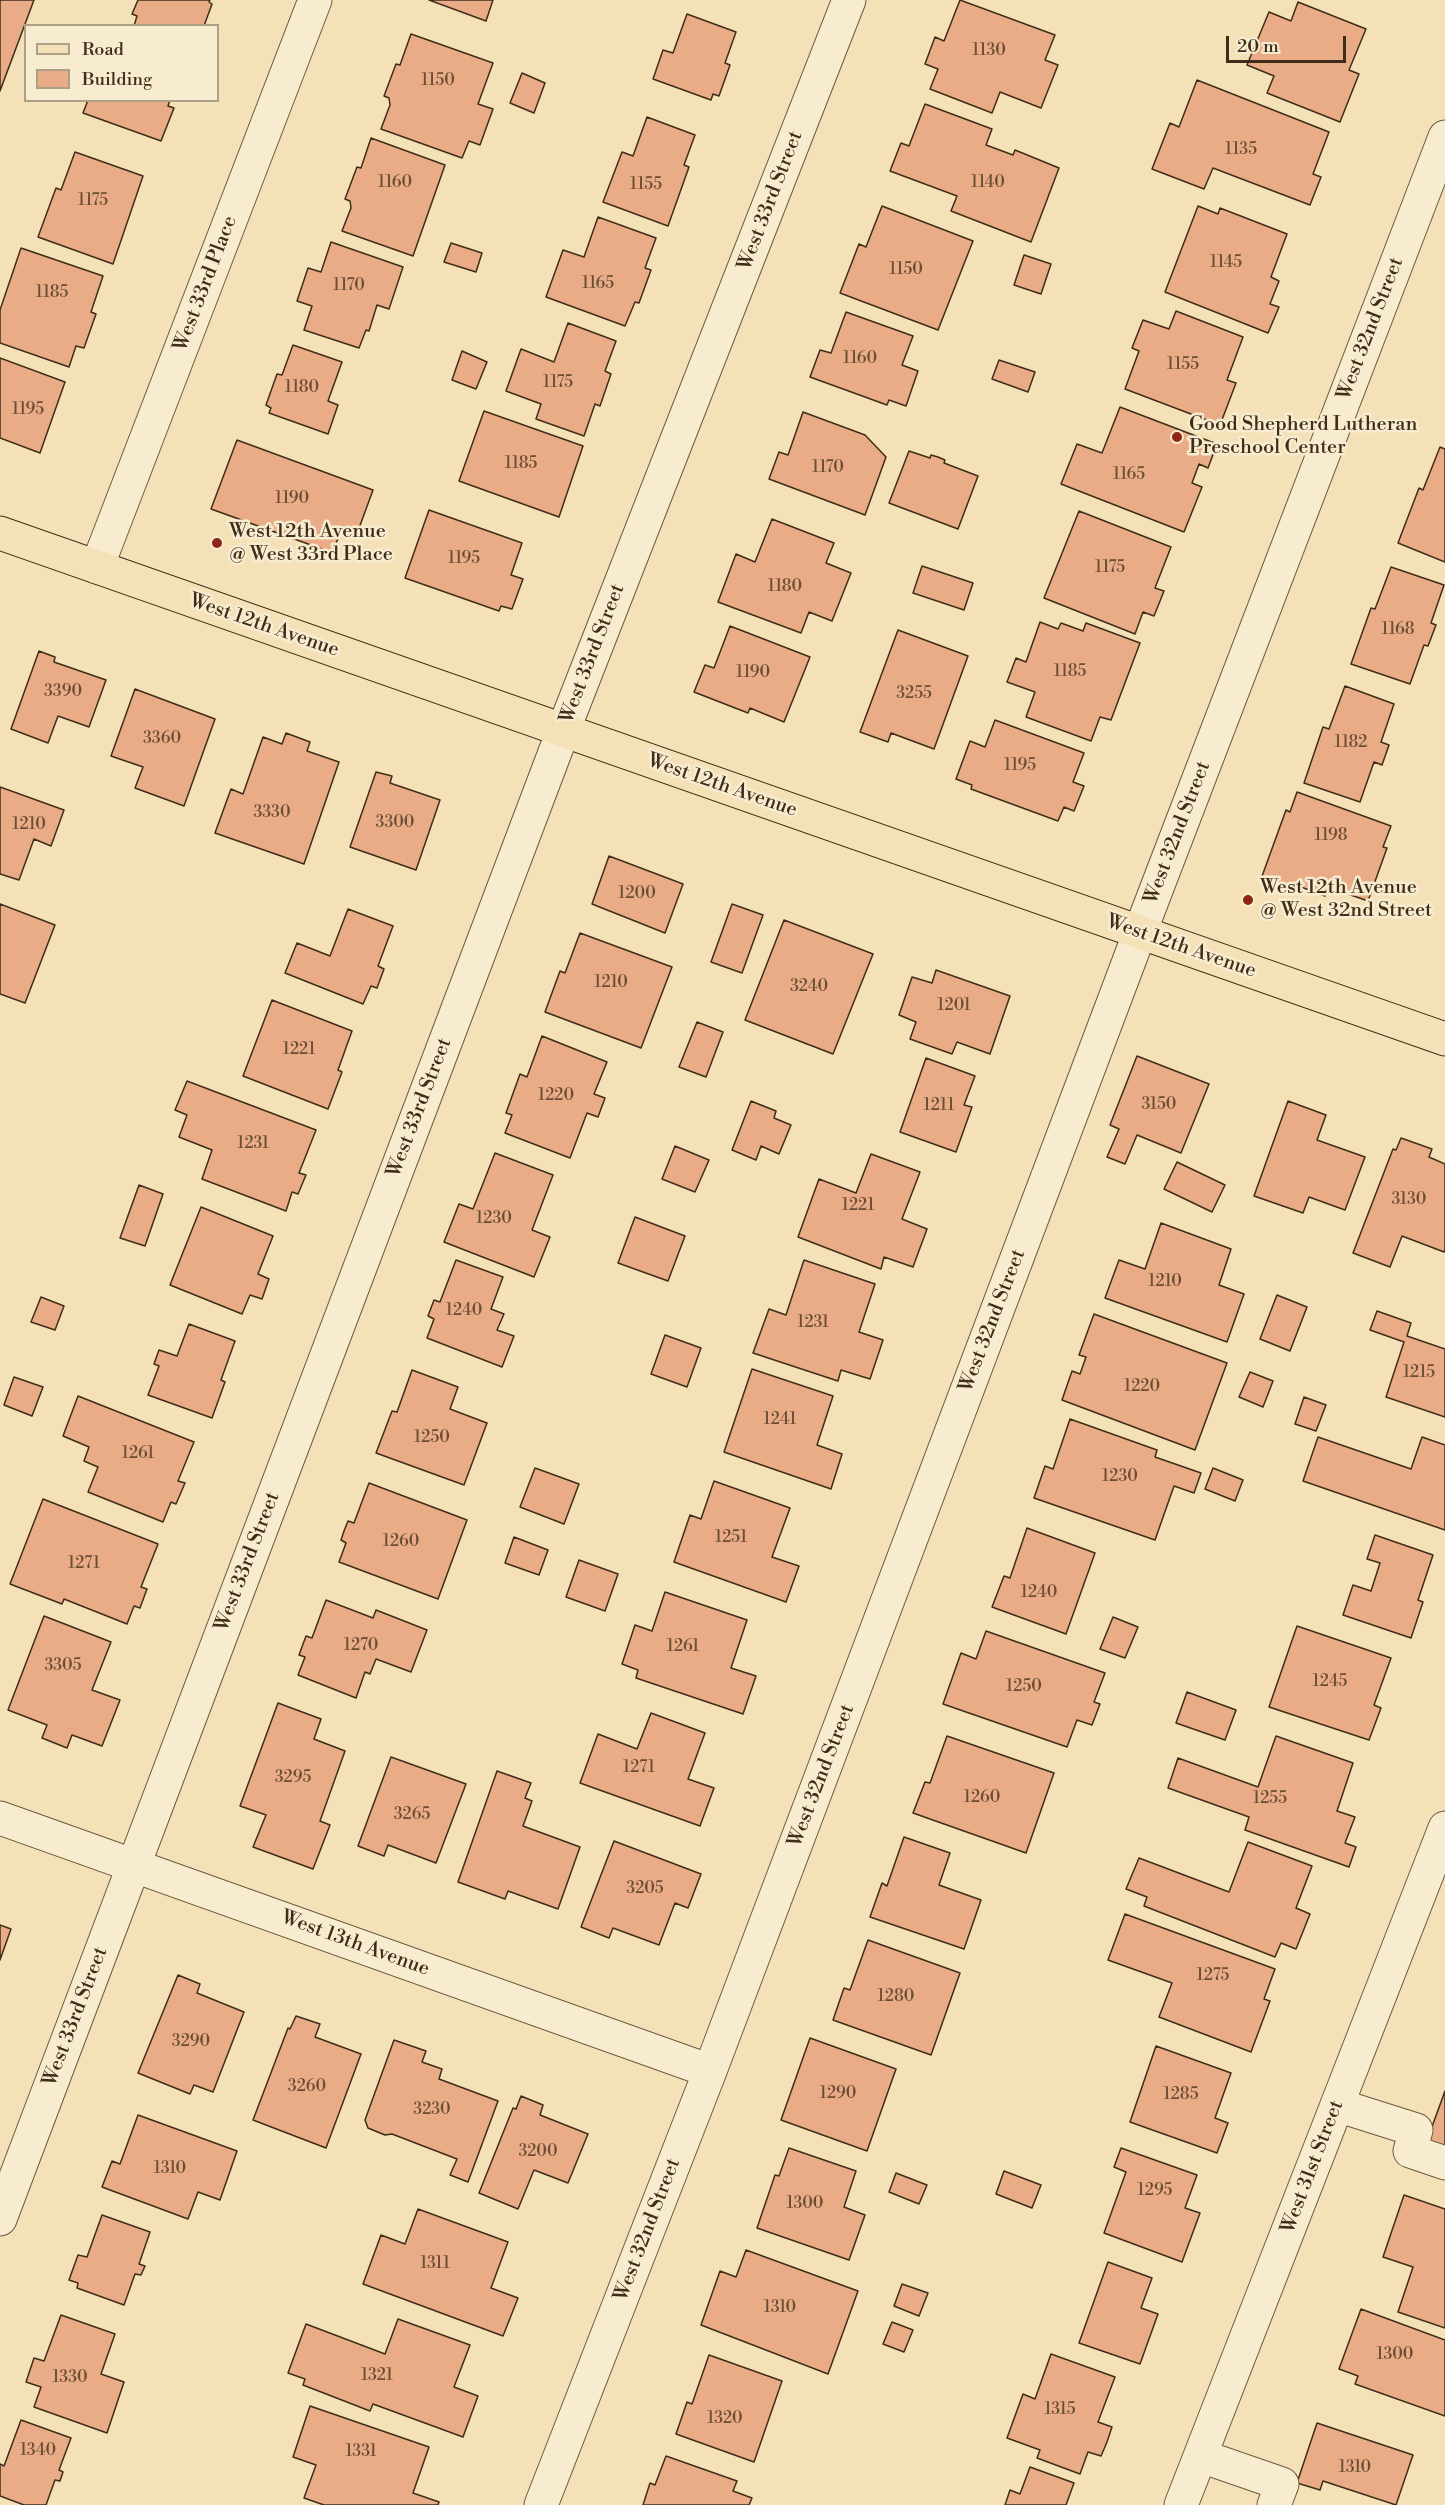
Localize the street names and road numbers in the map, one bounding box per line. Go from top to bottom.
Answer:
street label: West 33rd Street [733,128,809,274]
street label: West 33rd Place [169,213,243,355]
street label: West 32nd Street [1333,254,1409,404]
street label: West 33rd Street [555,581,631,727]
street label: West 12th Avenue [186,589,342,663]
street label: West 12th Avenue [644,749,800,823]
street label: West 32nd Street [1140,758,1216,908]
street label: West 12th Avenue [1103,910,1259,984]
street label: West 33rd Street [382,1035,458,1181]
street label: West 32nd Street [955,1246,1031,1396]
street label: West 33rd Street [210,1489,286,1635]
street label: West 32nd Street [784,1701,860,1851]
street label: West 13th Avenue [278,1906,432,1982]
street label: West 33rd Street [38,1944,114,2090]
street label: West 31st Street [1277,2097,1349,2237]
street label: West 32nd Street [610,2155,686,2305]

